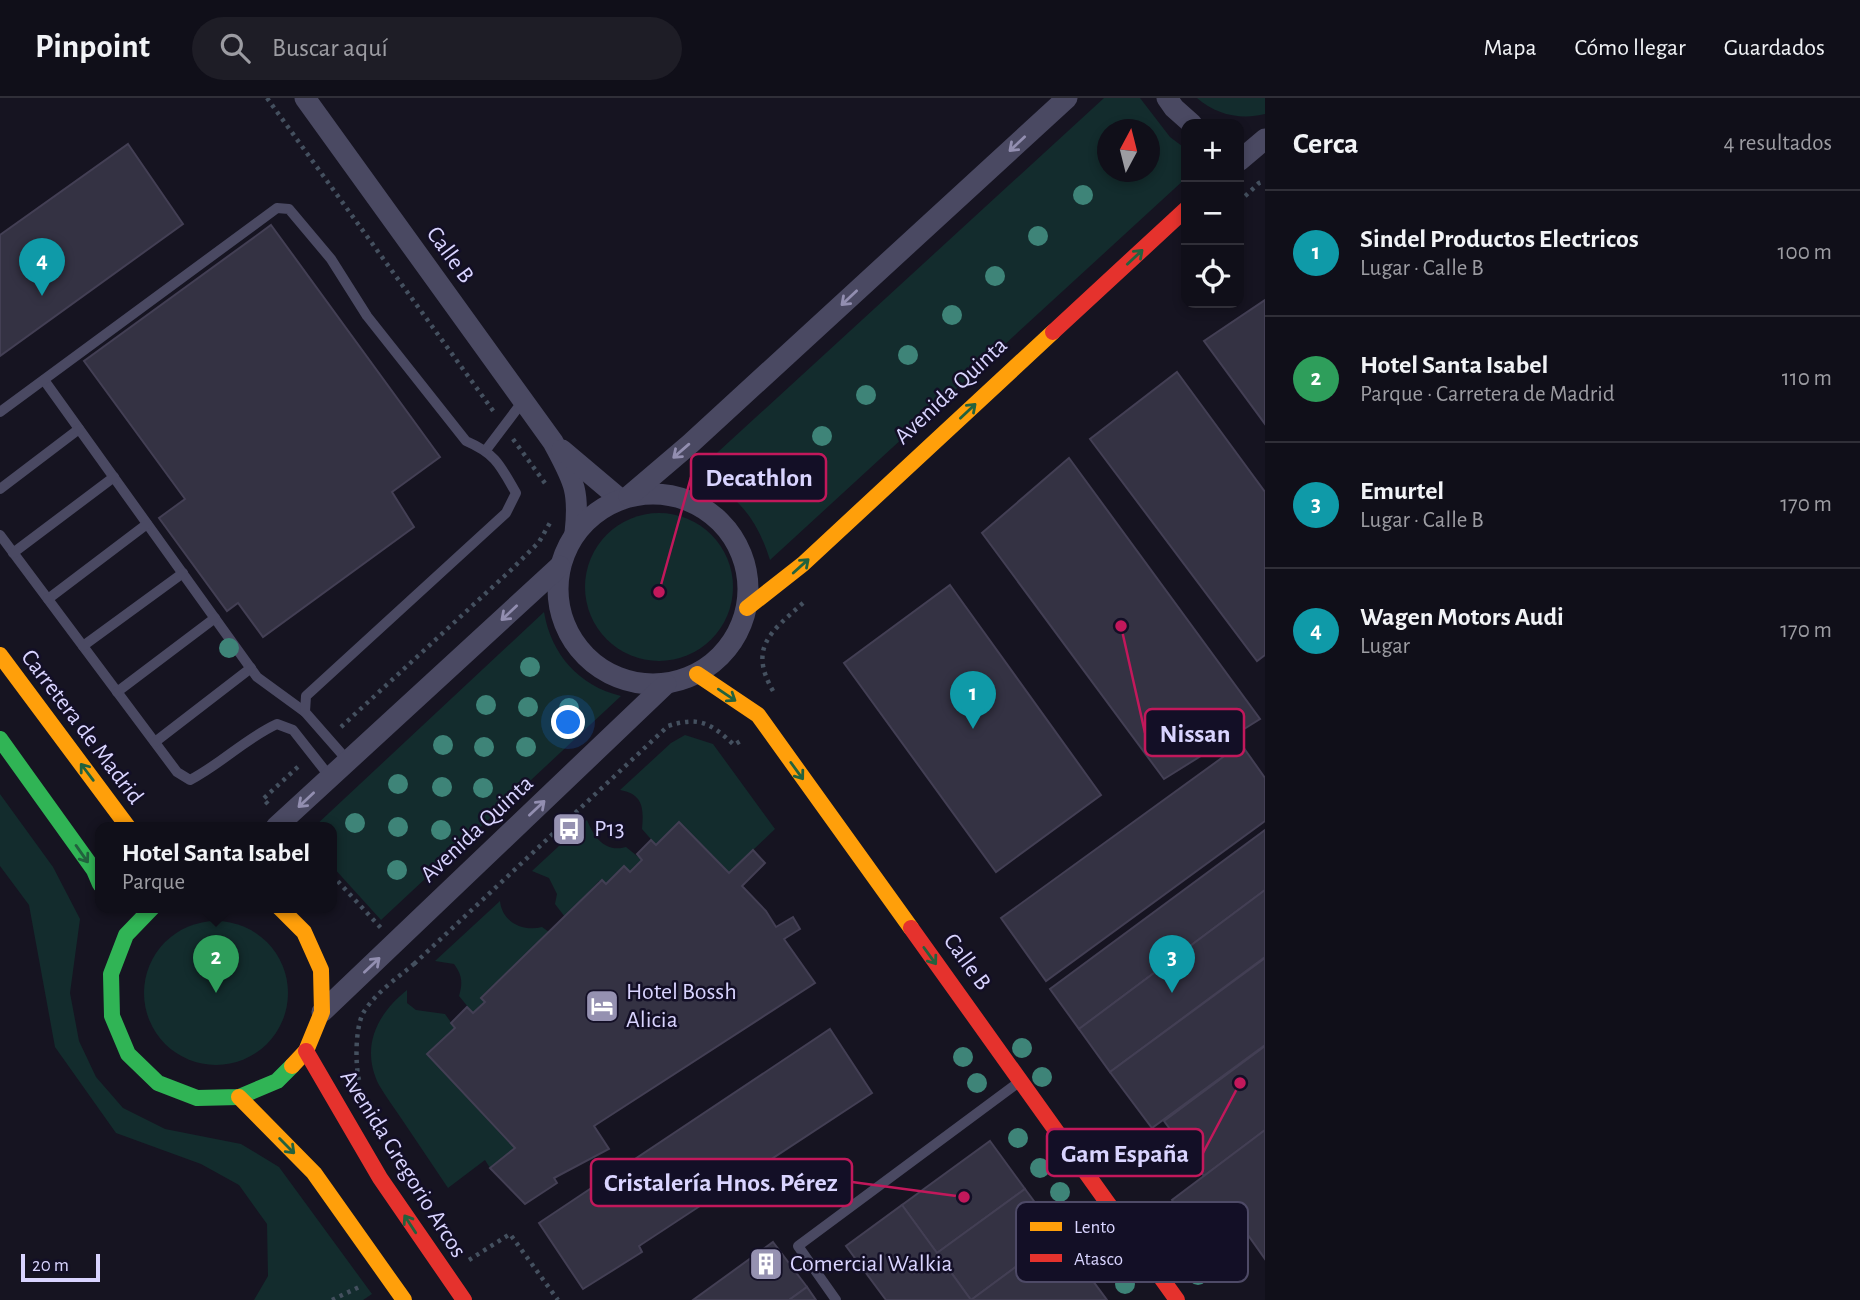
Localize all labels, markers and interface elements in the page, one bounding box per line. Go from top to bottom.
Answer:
search box [192,17,682,80]
icon: search [216,29,254,67]
text: Pinpoint [35,31,150,64]
text: Buscar aquí [272,35,388,61]
text: Mapa [1483,36,1537,60]
text: Cómo llegar [1575,36,1686,60]
text: Guardados [1724,36,1825,60]
north arrow [1097,119,1160,182]
map controls [1181,119,1244,308]
button: + [1181,119,1244,182]
text: Cerca [1293,129,1358,159]
text: 4 resultados [1724,132,1832,155]
one-way arrow [1008,136,1026,152]
button: − [1181,182,1244,245]
street label: Calle B [422,222,478,288]
text: Sindel Productos Electricos [1360,226,1639,252]
pin: 4 [19,238,65,296]
text: 1 [1312,241,1320,264]
text: 100 m [1778,241,1832,264]
button: locate [1181,245,1244,308]
one-way arrow [1126,248,1143,265]
text: Lugar · Calle B [1360,257,1484,280]
one-way arrow [840,290,858,306]
street label: Avenida Quinta [890,333,1012,449]
text: Hotel Santa Isabel [1360,352,1548,378]
text: 2 [1311,367,1321,390]
text: 110 m [1782,367,1832,390]
text: Parque · Carretera de Madrid [1360,383,1615,406]
one-way arrow [959,403,976,420]
one-way arrow [673,443,691,459]
callout: Decathlon [691,454,826,501]
text: Decathlon [705,465,813,491]
text: Emurtel [1360,478,1444,504]
text: 3 [1311,493,1321,516]
text: 170 m [1780,493,1832,516]
text: Lugar · Calle B [1360,509,1484,532]
one-way arrow [791,558,809,574]
one-way arrow [501,604,518,621]
text: Wagen Motors Audi [1360,604,1564,630]
text: 4 [1310,619,1322,642]
text: 170 m [1780,619,1832,642]
text: Lugar [1360,635,1410,658]
street label: Carretera de Madrid [16,645,148,809]
pin: 1 [950,671,996,729]
one-way arrow [717,688,737,702]
your location [551,705,585,739]
callout: Nissan [1145,709,1244,756]
text: Nissan [1160,721,1230,747]
one-way arrow [790,761,804,780]
one-way arrow [80,763,94,782]
street label: Avenida Quinta [416,771,538,887]
one-way arrow [298,791,315,808]
one-way arrow [528,800,545,817]
bus stop icon: P13 [550,810,588,848]
place label: P13 [594,817,625,841]
popup [95,822,337,913]
text: Hotel Santa Isabel [122,840,310,866]
one-way arrow [75,844,89,863]
text: Parque [122,871,185,894]
street label: Calle B [939,929,995,995]
pin: 2 [193,935,239,993]
pin: 3 [1149,935,1195,993]
one-way arrow [922,946,937,965]
one-way arrow [363,956,380,973]
place label: Hotel Bossh Alicia [626,980,737,1032]
hotel icon: Hotel Bossh Alicia [583,987,621,1025]
street label: Avenida Gregorio Arcos [336,1066,470,1262]
callout: Gam España [1047,1129,1203,1176]
one-way arrow [278,1137,295,1154]
text: Gam España [1061,1141,1189,1167]
callout: Cristalería Hnos. Pérez [591,1159,852,1206]
text: Cristalería Hnos. Pérez [604,1170,838,1196]
legend [1016,1202,1248,1282]
one-way arrow [403,1215,417,1235]
text: Lento [1074,1218,1115,1237]
building icon: Comercial Walkia [747,1245,785,1283]
text: Atasco [1074,1250,1123,1269]
scale bar [21,1251,100,1283]
place label: Comercial Walkia [790,1252,953,1276]
text: 20 m [32,1256,69,1275]

